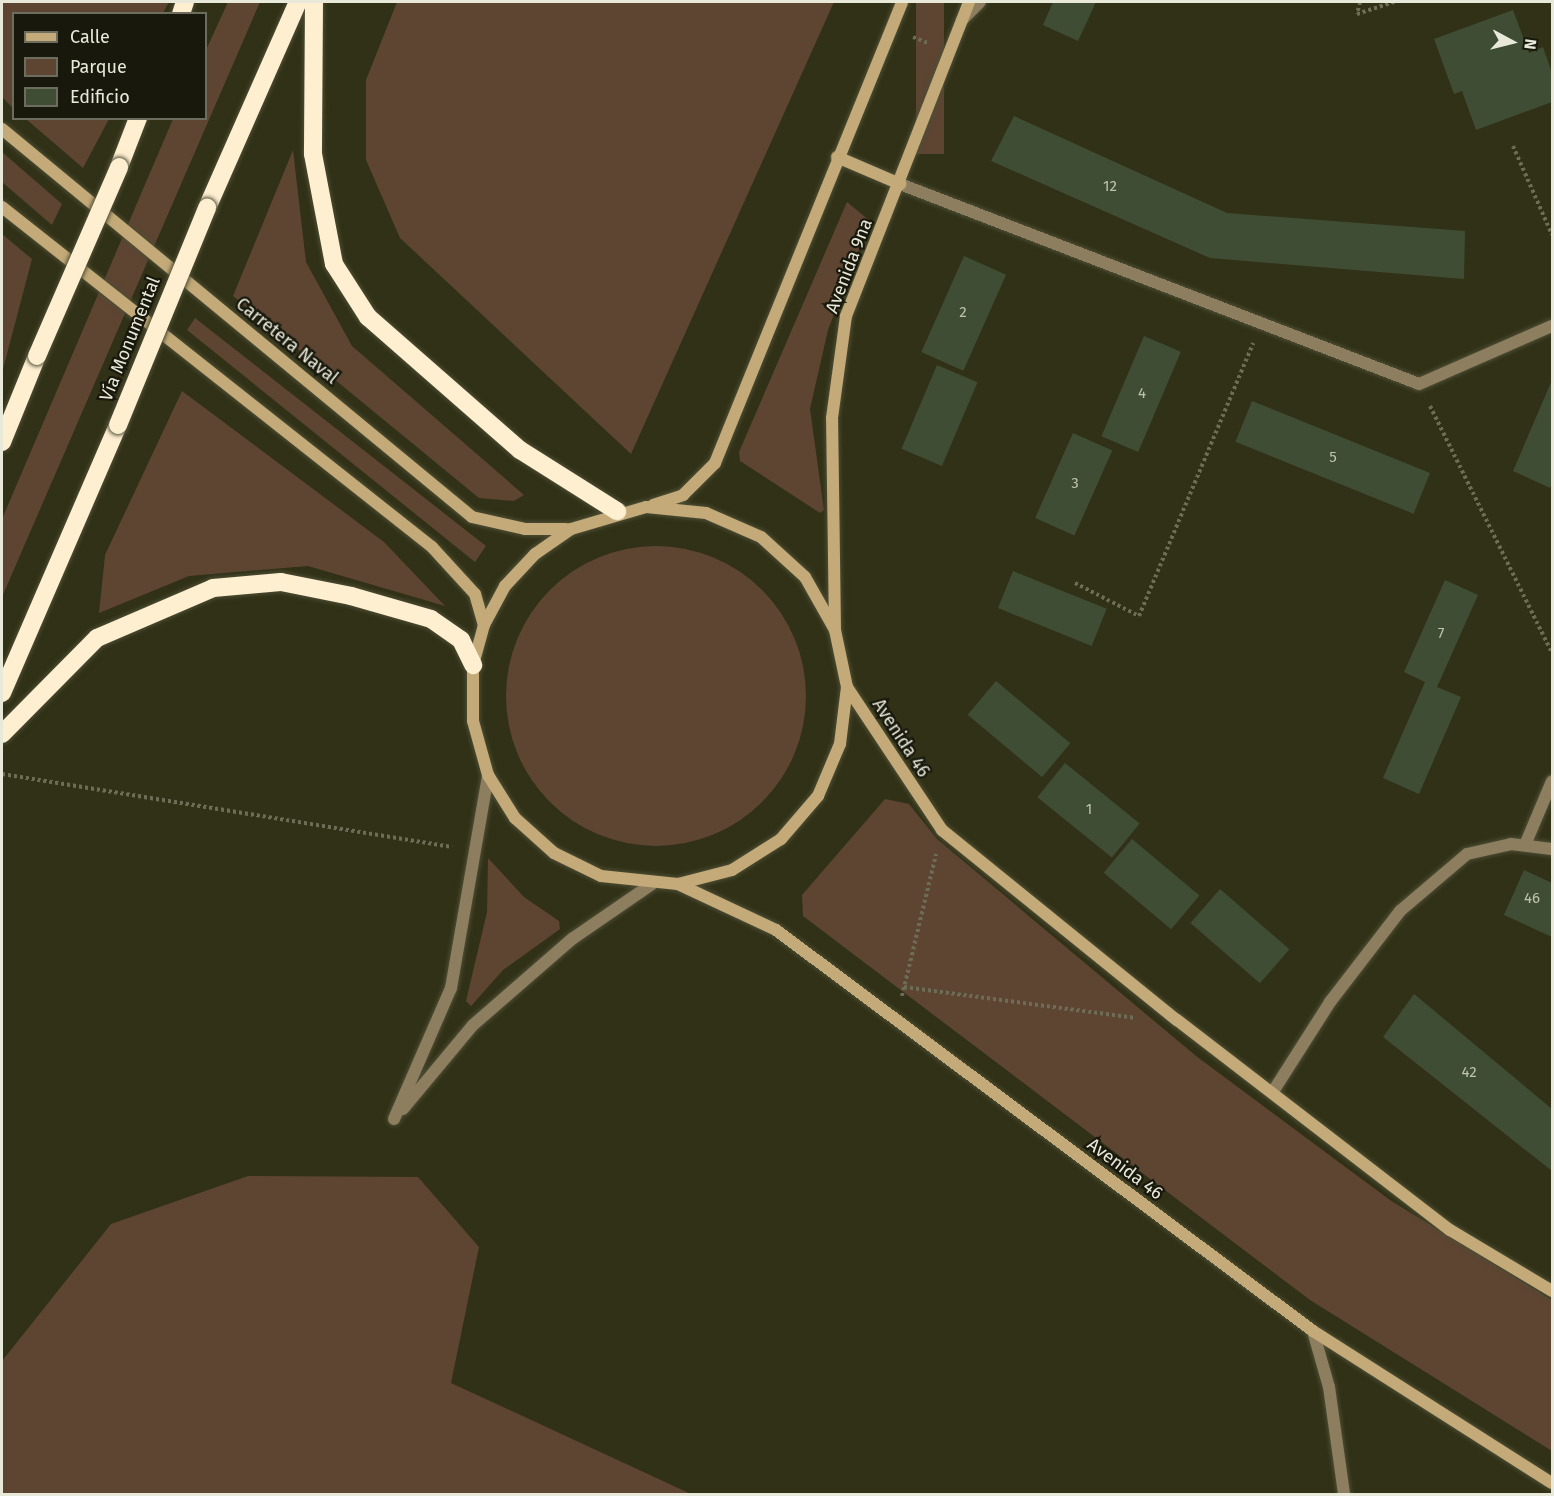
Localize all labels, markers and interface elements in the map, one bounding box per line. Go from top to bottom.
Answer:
legend [12,12,207,120]
north arrow [1482,12,1542,72]
text: Calle [70,26,110,48]
text: N [1520,38,1540,51]
text: Parque [70,56,127,78]
text: Edificio [70,86,130,108]
house number: 12 [1103,178,1117,196]
street label: Avenida 9na [821,216,877,316]
street label: Vía Monumental [95,274,165,404]
street label: Carretera Naval [232,293,342,389]
house number: 2 [959,304,967,322]
house number: 4 [1138,385,1146,403]
house number: 5 [1329,449,1337,467]
house number: 3 [1071,475,1079,493]
house number: 7 [1438,625,1444,643]
street label: Avenida 46 [868,695,934,781]
house number: 1 [1086,801,1092,819]
house number: 46 [1524,890,1540,908]
house number: 42 [1461,1064,1477,1082]
street label: Avenida 46 [1083,1134,1167,1204]

